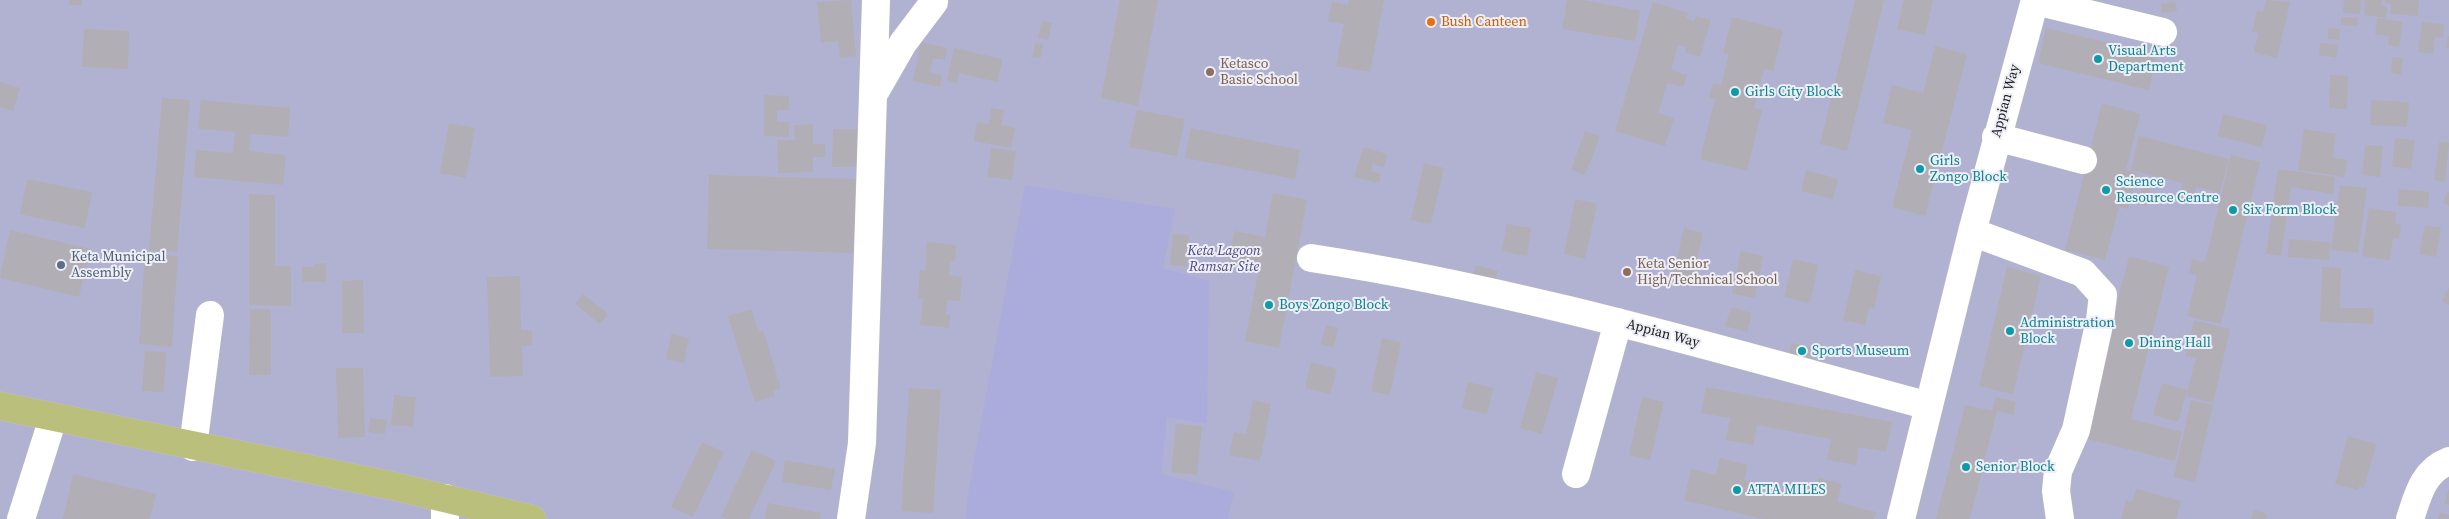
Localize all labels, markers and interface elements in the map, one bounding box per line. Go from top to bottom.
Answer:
place label: Bush Canteen [1441,14,1527,30]
marker: Bush Canteen [1425,16,1437,28]
place label: Visual Arts Department [2108,43,2184,75]
marker: Visual Arts Department [2092,53,2104,65]
place label: Ketasco Basic School [1220,56,1298,88]
street label: Appian Way [1988,63,2024,139]
marker: Ketasco Basic School [1204,66,1216,78]
place label: Girls City Block [1745,84,1841,100]
marker: Girls City Block [1729,86,1741,98]
place label: Girls Zongo Block [1930,153,2007,186]
marker: Girls Zongo Block [1914,163,1926,175]
place label: Science Resource Centre [2116,174,2219,206]
marker: Science Resource Centre [2100,184,2112,196]
place label: Six Form Block [2243,202,2337,218]
marker: Six Form Block [2227,204,2239,216]
park label: Keta Lagoon Ramsar Site [1187,243,1261,276]
place label: Keta Municipal Assembly [71,249,166,282]
place label: Keta Senior High/Technical School [1637,256,1778,288]
marker: Keta Municipal Assembly [55,259,67,271]
marker: Keta Senior High/Technical School [1621,266,1633,278]
place label: Boys Zongo Block [1279,297,1389,313]
marker: Boys Zongo Block [1263,299,1275,311]
place label: Administration Block [2020,315,2115,348]
street label: Appian Way [1625,316,1701,352]
marker: Administration Block [2004,325,2016,337]
place label: Dining Hall [2139,335,2211,351]
marker: Dining Hall [2123,337,2135,349]
place label: Sports Museum [1812,343,1909,359]
marker: Sports Museum [1796,345,1808,357]
place label: Senior Block [1976,459,2055,475]
marker: Senior Block [1960,461,1972,473]
place label: ATTA MILES [1747,482,1826,498]
marker: ATTA MILES [1731,484,1743,496]

